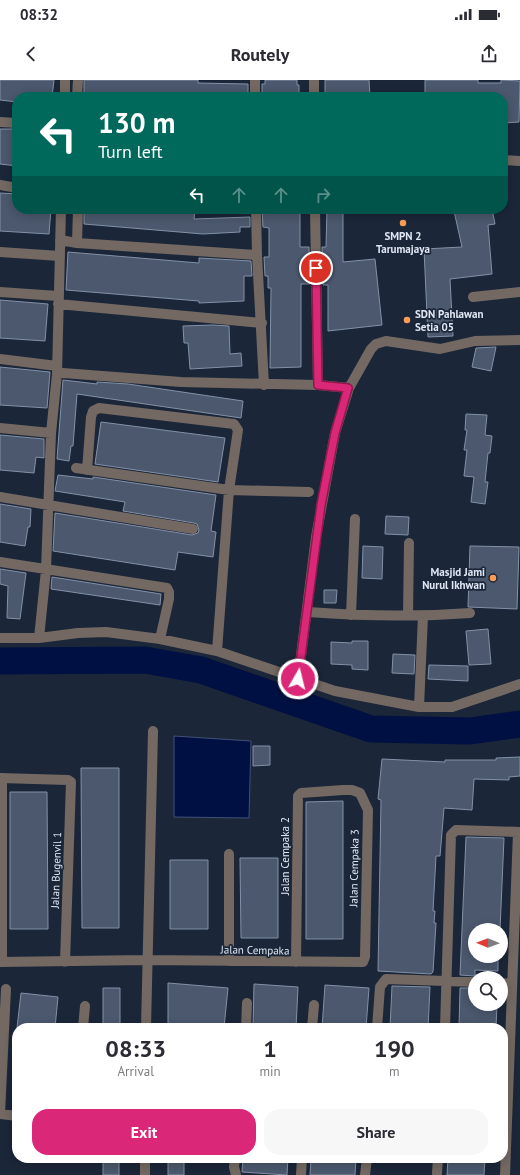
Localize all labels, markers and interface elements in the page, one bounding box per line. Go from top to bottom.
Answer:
text: 08:32 [20,5,58,24]
icon: back [20,43,42,65]
text: Routely [231,43,289,66]
icon: share [478,43,500,65]
text: 130 m [98,104,175,141]
icon: left [32,108,84,160]
text: Turn left [98,140,163,163]
icon: left [186,184,208,206]
icon: ahead [228,184,250,206]
icon: ahead [270,184,292,206]
icon: right [312,184,334,206]
marker: SMPN 2 Tarumajaya [398,218,408,228]
place label: SMPN 2 Tarumajaya [376,229,430,256]
pin [299,251,333,285]
icon: arrive [305,257,327,279]
place label: SDN Pahlawan Setia 05 [415,307,483,334]
marker: SDN Pahlawan Setia 05 [402,315,412,325]
place label: Masjid Jami Nurul Ikhwan [422,565,485,592]
marker: Masjid Jami Nurul Ikhwan [488,573,498,583]
position arrow [277,658,319,700]
street label: Jalan Cempaka 2 [278,817,292,896]
street label: Jalan Cempaka 3 [346,829,362,908]
street label: Jalan Bugenvil 1 [48,832,64,909]
north arrow [468,923,508,963]
map controls [468,923,508,1011]
street label: Jalan Cempaka [219,942,290,958]
button: search [468,971,508,1011]
text: 08:33 [105,1033,166,1064]
text: 1 [263,1033,277,1064]
text: 190 [374,1033,415,1064]
text: Arrival [118,1063,154,1080]
text: min [259,1063,281,1080]
text: m [389,1063,400,1080]
button: Exit [32,1109,256,1155]
button: Share [264,1109,488,1155]

